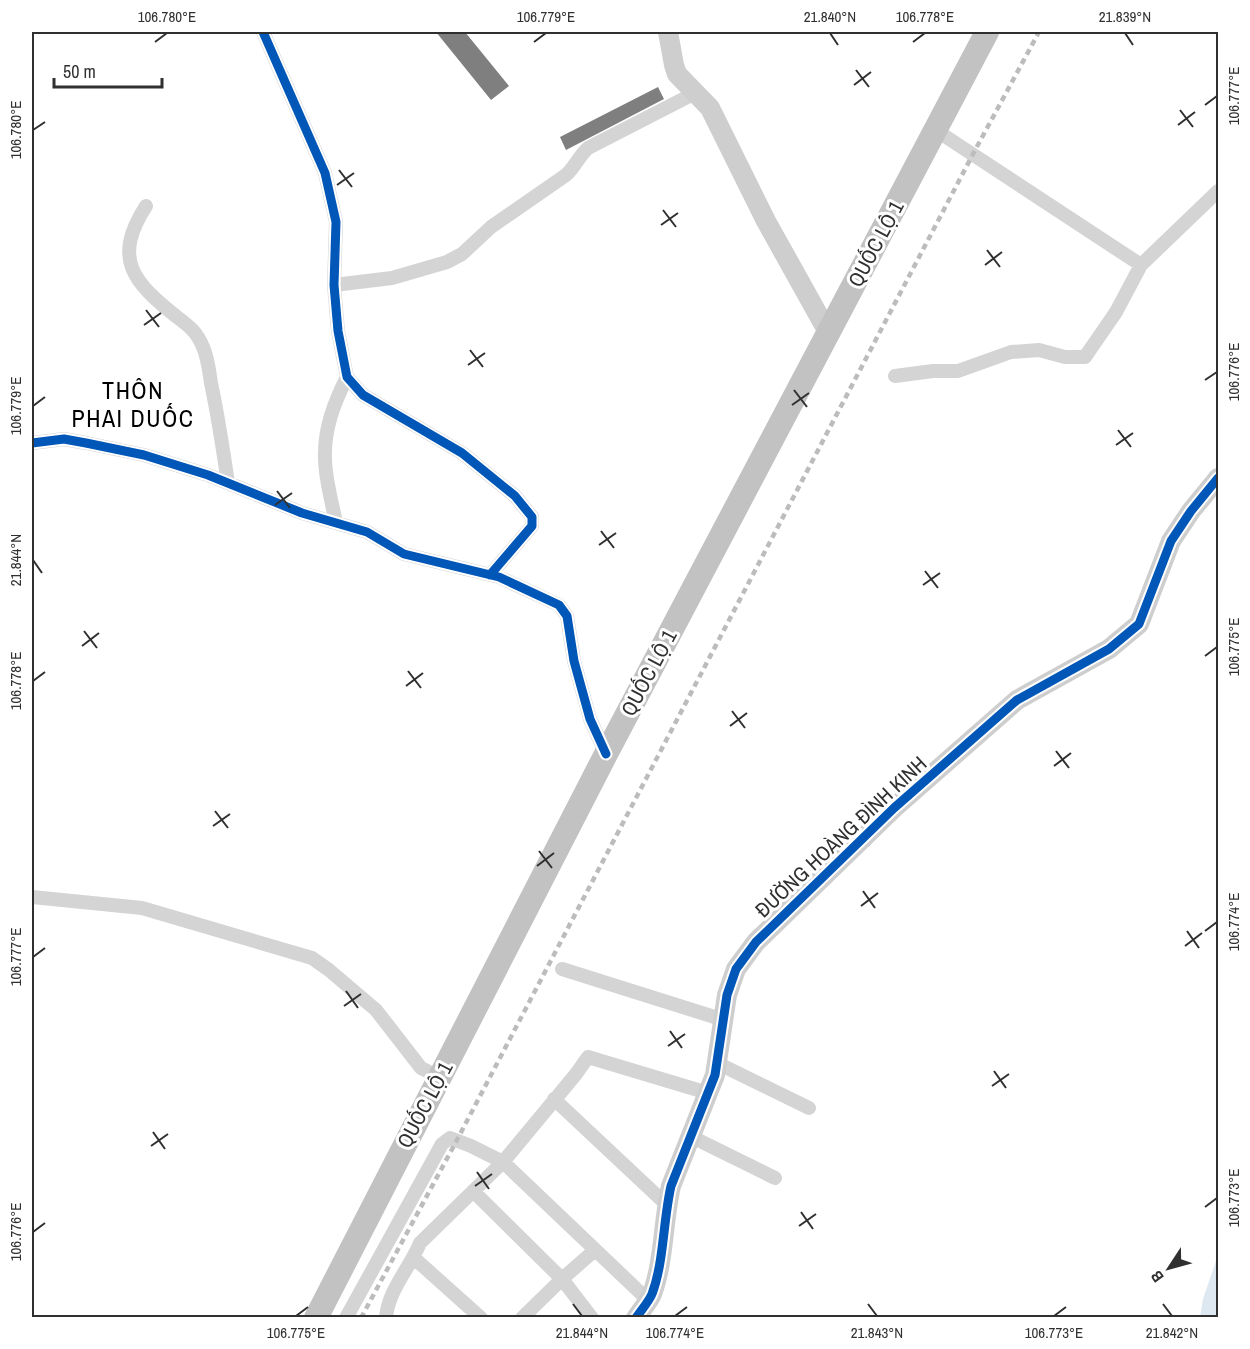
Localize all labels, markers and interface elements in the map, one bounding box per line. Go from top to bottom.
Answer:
text: 106.780°E [138,6,196,27]
text: 106.779°E [517,6,575,27]
text: 21.840°N [804,6,856,27]
text: 106.778°E [896,6,954,27]
text: 21.839°N [1099,6,1151,27]
scale bar [54,51,162,89]
text: 50 m [63,59,96,84]
text: 106.777°E [1223,67,1244,125]
text: 106.780°E [5,101,26,159]
street label: QUỐC LỘ 1 [841,195,911,292]
text: 106.776°E [1223,343,1244,401]
district label: THÔN PHAI DUỐC [72,374,194,434]
text: 106.779°E [5,377,26,435]
text: 21.844°N [5,534,26,586]
text: 106.775°E [1223,618,1244,676]
street label: QUỐC LỘ 1 [614,624,684,721]
text: 106.778°E [5,652,26,710]
street label: ĐƯỜNG HOÀNG ĐÌNH KINH [749,749,933,924]
text: 106.774°E [1223,893,1244,951]
text: 106.777°E [5,928,26,986]
street label: QUỐC LỘ 1 [390,1056,460,1153]
text: 106.773°E [1223,1169,1244,1227]
text: 106.776°E [5,1203,26,1261]
north arrow [1139,1238,1199,1298]
text: B [1145,1267,1169,1287]
text: 106.775°E [267,1322,325,1343]
text: 21.844°N [556,1322,608,1343]
text: 106.774°E [646,1322,704,1343]
text: 21.843°N [851,1322,903,1343]
text: 106.773°E [1025,1322,1083,1343]
text: 21.842°N [1146,1322,1198,1343]

